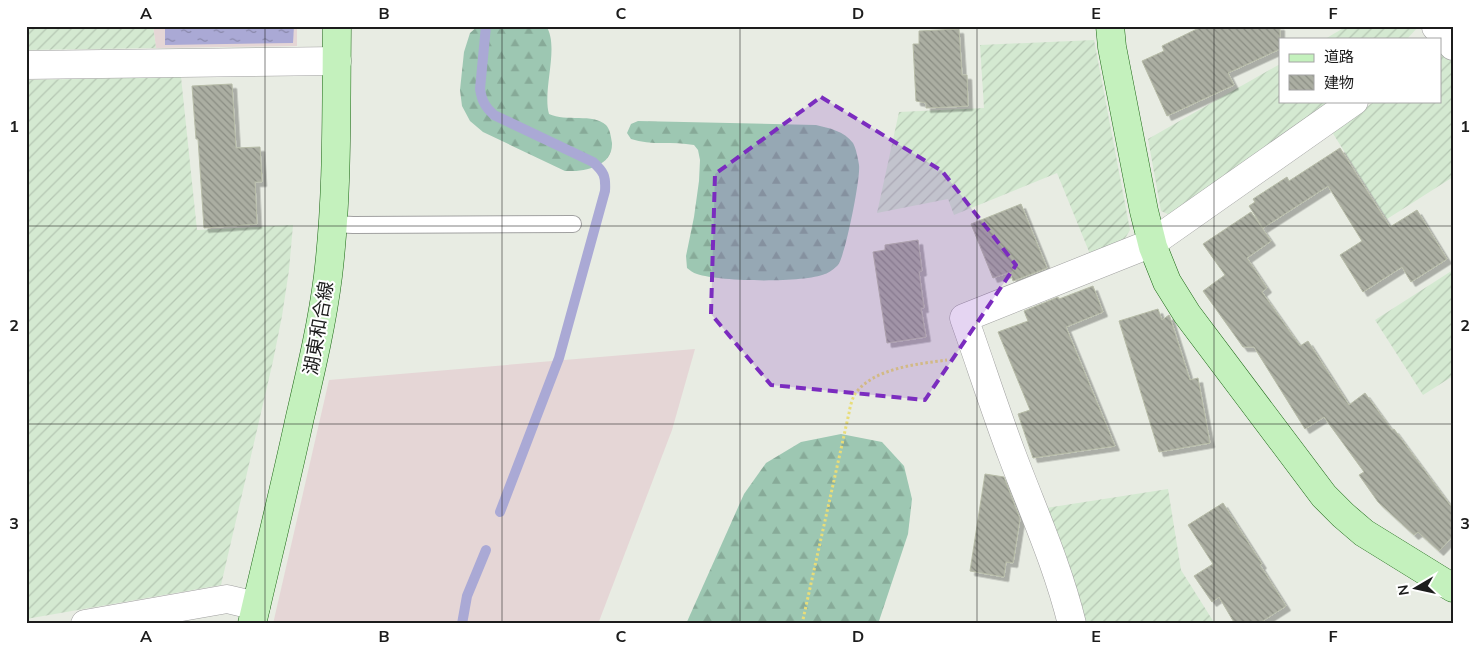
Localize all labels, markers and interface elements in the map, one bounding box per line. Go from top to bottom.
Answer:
text: A [140,3,152,23]
text: B [378,3,390,23]
text: C [616,3,627,23]
text: D [852,3,864,23]
text: E [1091,3,1101,23]
text: F [1328,3,1338,23]
legend [1279,38,1442,102]
text: 道路 [1324,47,1354,66]
text: 建物 [1324,73,1354,92]
text: 1 [9,116,19,136]
text: 1 [1460,116,1470,136]
street label: 湖東和合線 [298,279,338,377]
text: 2 [9,315,19,335]
text: 2 [1460,315,1470,335]
text: 3 [9,513,19,533]
text: 3 [1460,513,1470,533]
north arrow [1392,562,1442,612]
text: N [1393,583,1413,597]
text: A [140,626,152,646]
text: B [378,626,390,646]
text: C [616,626,627,646]
text: D [852,626,864,646]
text: E [1091,626,1101,646]
text: F [1328,626,1338,646]

